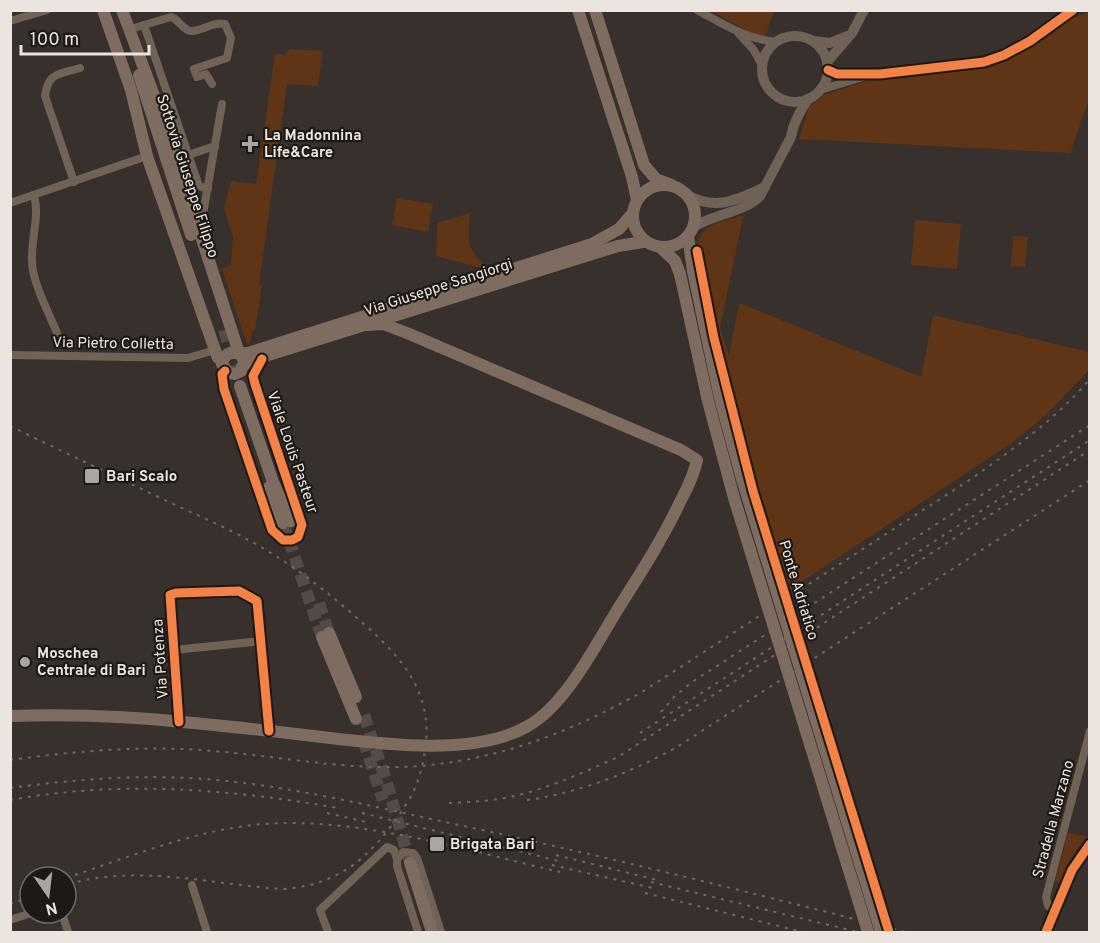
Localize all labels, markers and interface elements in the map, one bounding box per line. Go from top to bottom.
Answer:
scale bar [21,18,148,56]
text: 100 m [30,29,79,52]
street label: Sottovia Giuseppe Filippo [151,92,222,261]
place label: La Madonnina Life&Care [264,127,362,163]
marker: La Madonnina Life&Care [241,135,259,153]
street label: Via Giuseppe Sangiorgi [362,255,515,321]
street label: Via Pietro Colletta [52,334,174,355]
street label: Viale Louis Pasteur [262,389,322,516]
marker: Bari Scalo [83,467,101,485]
place label: Bari Scalo [106,468,177,487]
street label: Ponte Adriatico [773,538,822,643]
street label: Via Potenza [149,618,174,700]
place label: Moschea Centrale di Bari [37,645,146,681]
marker: Moschea Centrale di Bari [18,655,32,669]
street label: Stradella Marzano [1030,758,1079,880]
marker: Brigata Bari [428,835,446,853]
place label: Brigata Bari [450,836,535,855]
north arrow [18,865,78,925]
text: N [43,897,59,919]

